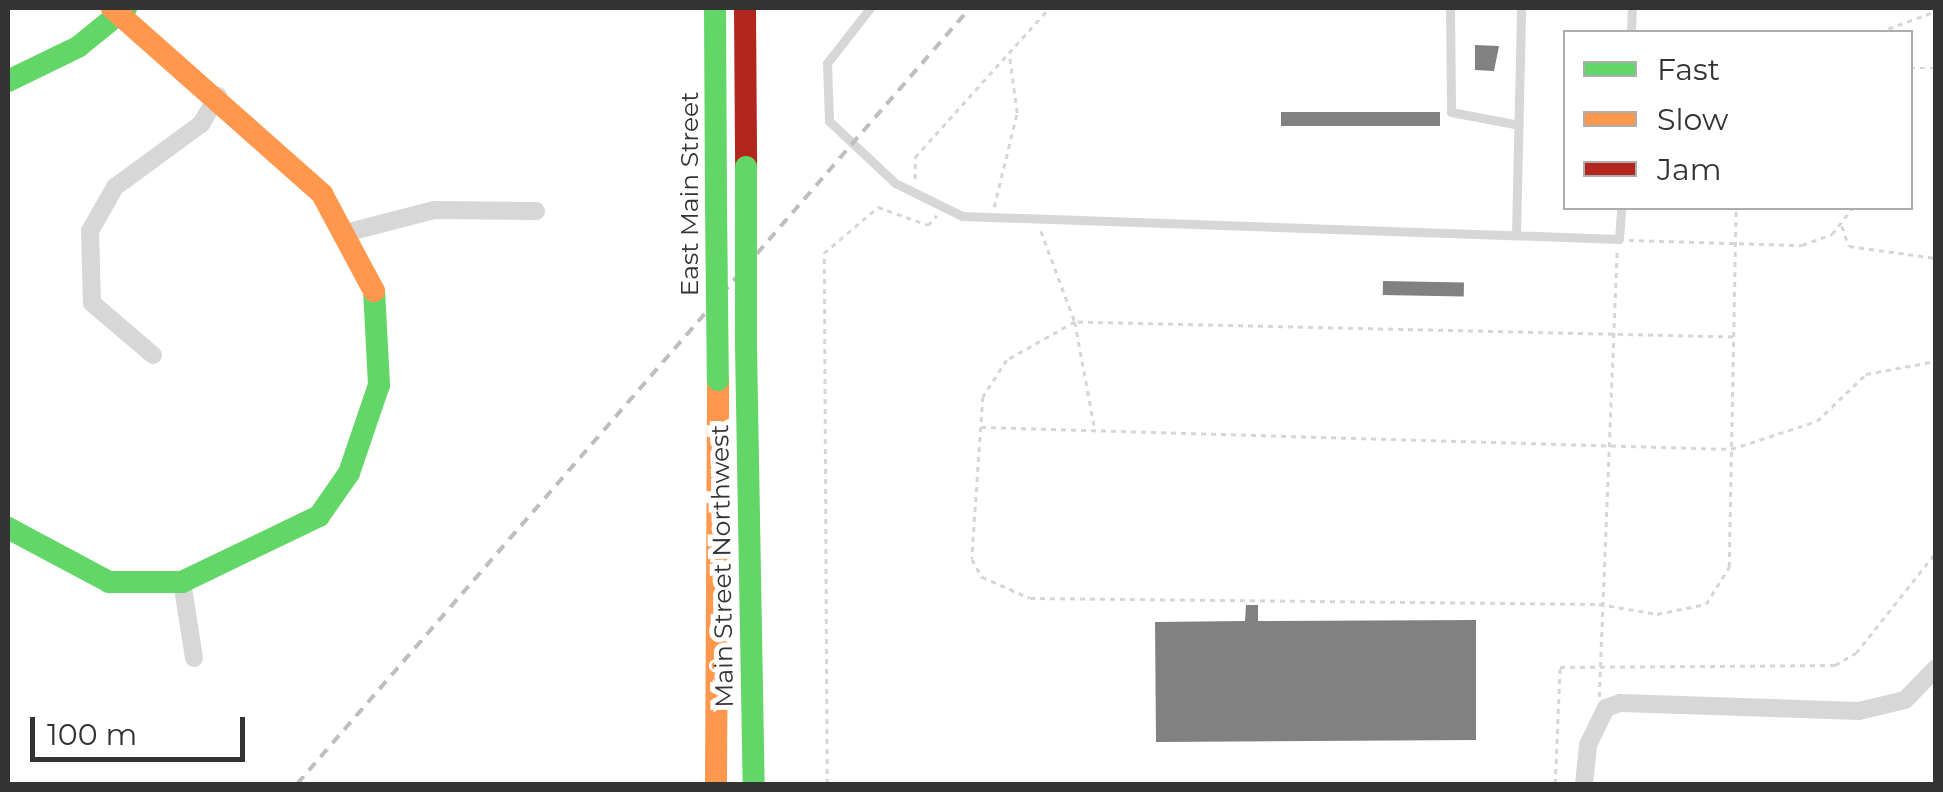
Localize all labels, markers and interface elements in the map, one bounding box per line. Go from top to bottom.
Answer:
legend [1563,30,1913,210]
text: Fast [1657,51,1720,88]
street label: East Main Street [674,92,704,296]
text: Slow [1657,101,1728,138]
text: Jam [1657,151,1722,188]
street label: Main Street Northwest [705,424,739,708]
scale bar [35,697,250,759]
text: 100 m [47,716,137,753]

